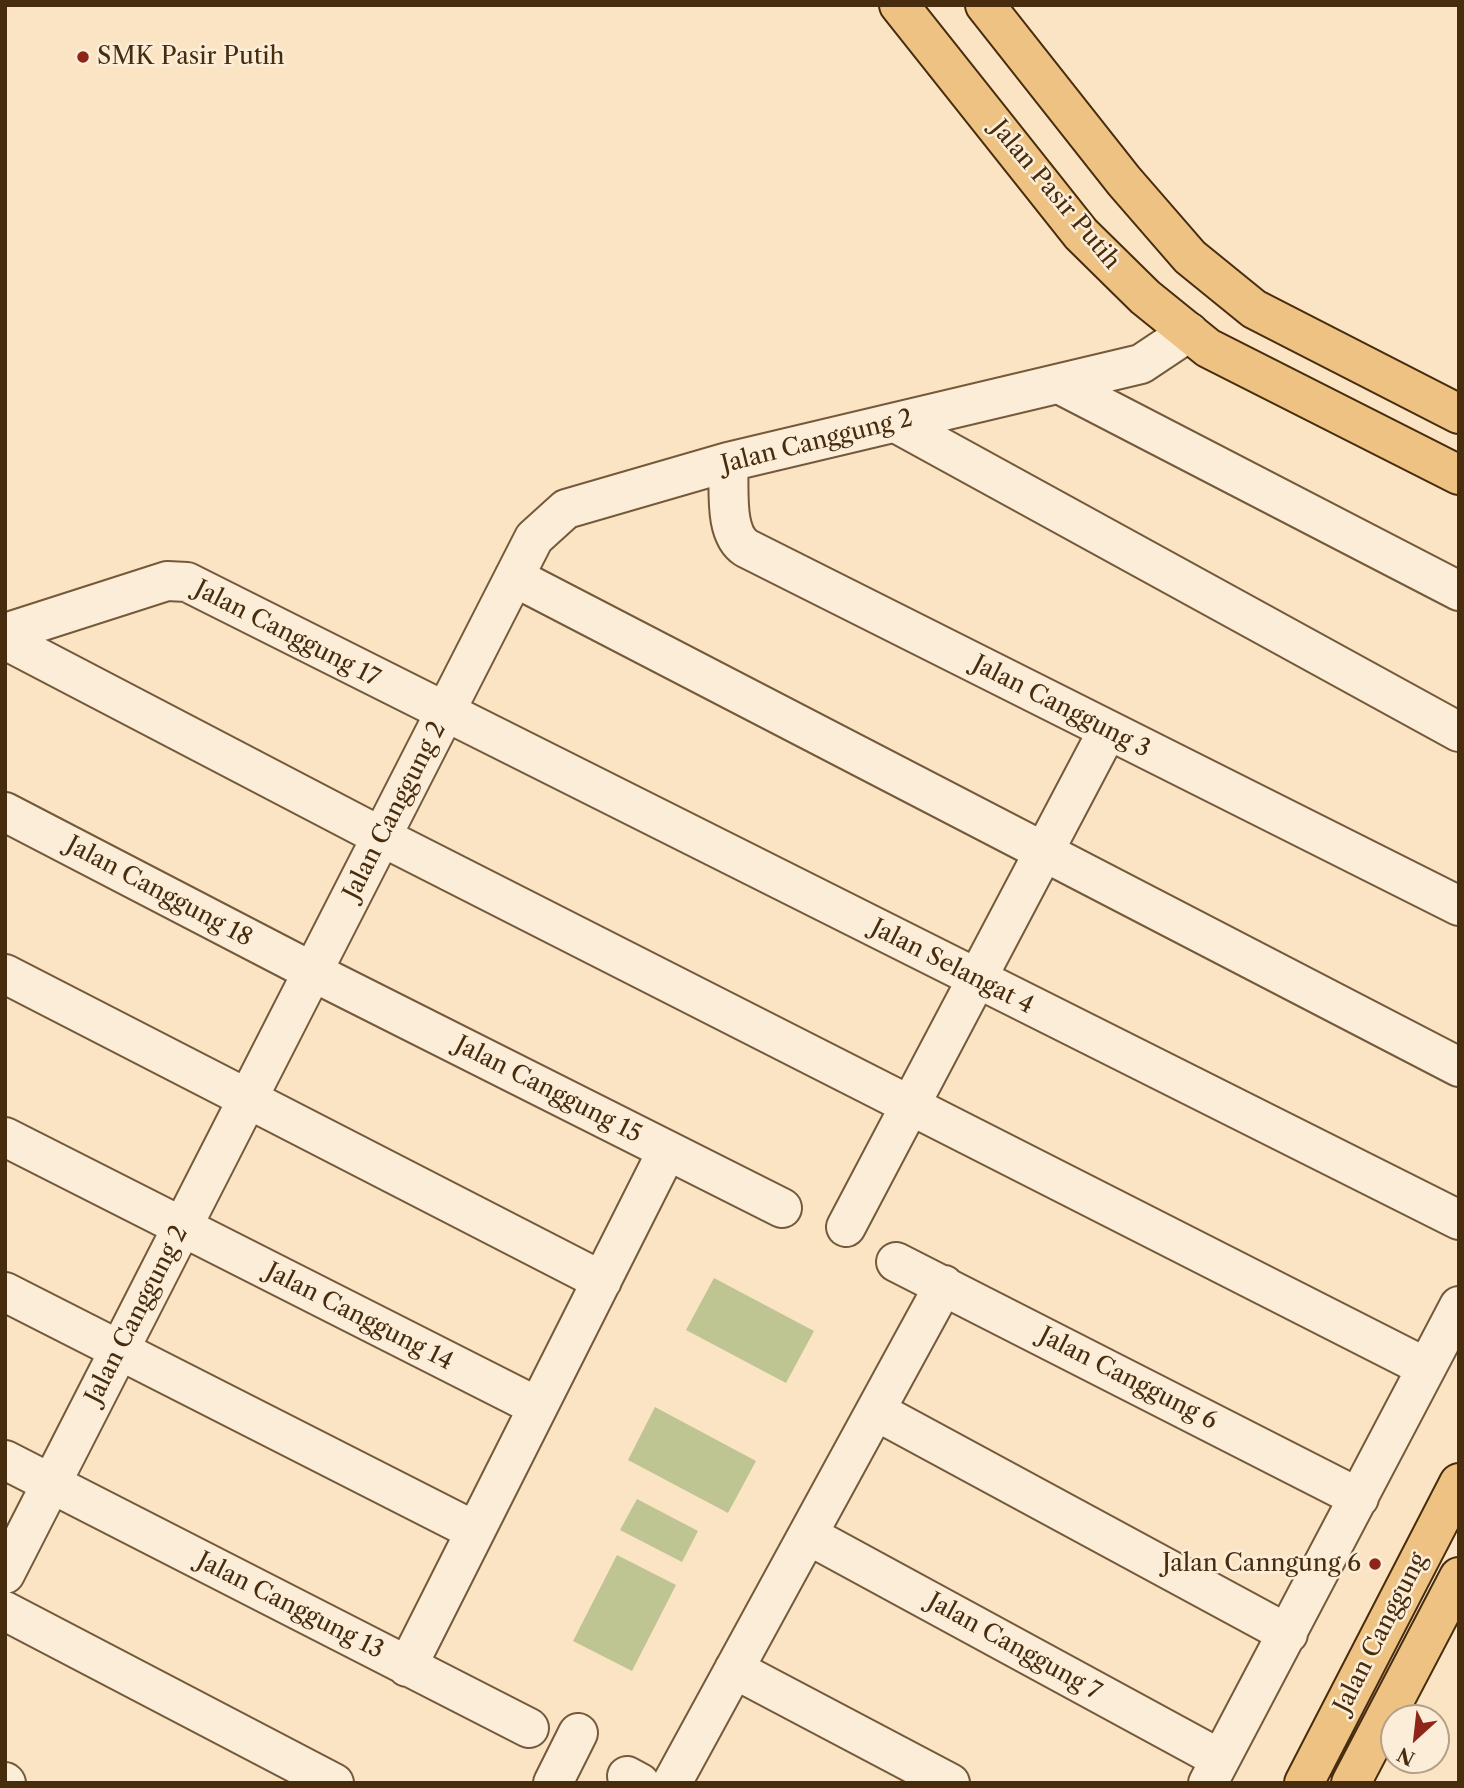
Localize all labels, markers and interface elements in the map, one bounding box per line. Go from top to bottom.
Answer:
place label: SMK Pasir Putih [97,43,285,71]
marker: SMK Pasir Putih [75,49,91,65]
street label: Jalan Pasir Putih [984,115,1126,275]
street label: Jalan Canggung 2 [718,404,916,480]
street label: Jalan Canggung 17 [189,575,385,693]
street label: Jalan Canggung 3 [967,650,1155,764]
street label: Jalan Canggung 2 [338,717,452,905]
street label: Jalan Canggung 18 [61,831,257,953]
street label: Jalan Selangat 4 [866,914,1038,1020]
street label: Jalan Canggung 15 [450,1031,646,1149]
street label: Jalan Canggung 2 [80,1221,194,1409]
street label: Jalan Canggung 14 [261,1257,457,1377]
street label: Jalan Canggung 6 [1034,1322,1222,1436]
street label: Jalan Canggung 13 [192,1546,388,1666]
street label: Jalan Canggung [1328,1548,1434,1718]
place label: Jalan Canngung 6 [1162,1550,1361,1578]
marker: Jalan Canngung 6 [1367,1556,1383,1572]
street label: Jalan Canggung 7 [922,1587,1106,1707]
north arrow [1380,1704,1450,1774]
text: N [1394,1742,1419,1770]

